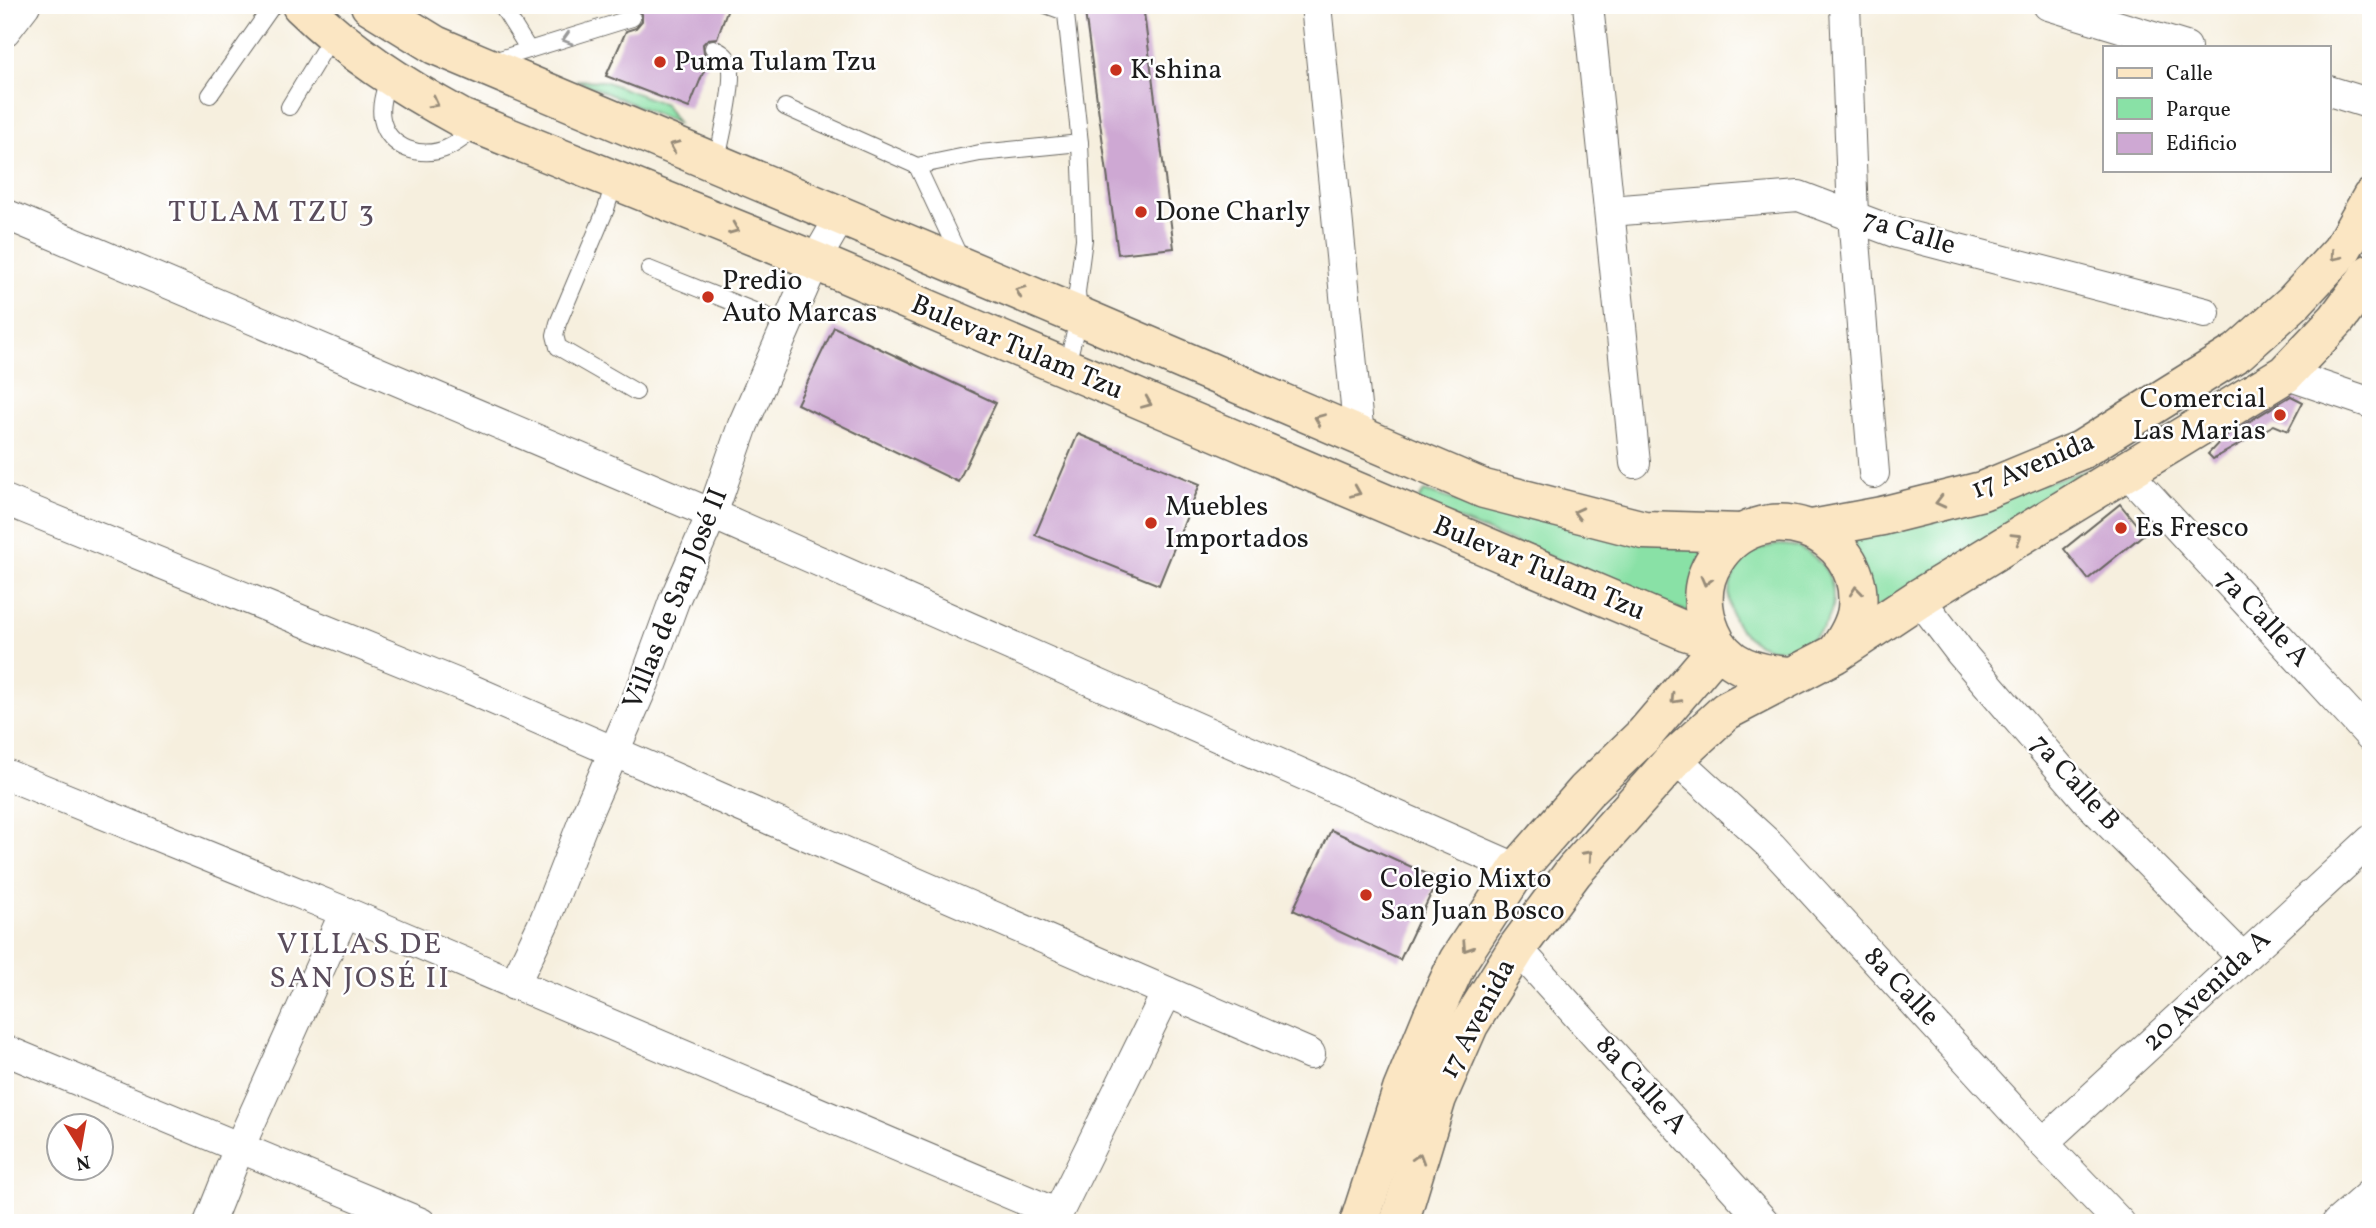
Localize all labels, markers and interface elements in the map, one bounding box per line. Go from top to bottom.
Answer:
one-way arrow [561,30,573,45]
place label: Puma Tulam Tzu [674,43,877,82]
legend [2103,46,2330,172]
place label: K'shina [1130,51,1222,90]
marker: Puma Tulam Tzu [652,54,668,70]
text: Calle [2166,60,2213,89]
marker: K'shina [1108,62,1124,78]
one-way arrow [427,95,439,108]
text: Parque [2166,96,2231,125]
text: Edificio [2166,130,2237,159]
one-way arrow [669,140,682,154]
district label: TULAM TZU 3 [168,192,376,234]
place label: Done Charly [1155,193,1310,232]
street label: 7a Calle [1858,200,1960,266]
marker: Done Charly [1133,204,1149,220]
one-way arrow [728,220,740,234]
one-way arrow [2331,248,2343,261]
place label: Predio Auto Marcas [722,262,877,333]
one-way arrow [1014,285,1026,299]
street label: Bulevar Tulam Tzu [905,286,1129,410]
marker: Predio Auto Marcas [700,289,716,305]
place label: Comercial Las Marias [2133,380,2266,451]
one-way arrow [1140,395,1152,409]
marker: Comercial Las Marias [2272,407,2288,423]
one-way arrow [1314,413,1326,427]
street label: 17 Avenida [1965,423,2101,509]
street label: Villas de San José II [614,482,738,716]
one-way arrow [1349,484,1362,498]
place label: Muebles Importados [1165,488,1309,559]
one-way arrow [1934,494,1946,508]
street label: Bulevar Tulam Tzu [1427,507,1651,631]
one-way arrow [1572,507,1584,521]
place label: Es Fresco [2135,509,2249,548]
marker: Muebles Importados [1143,515,1159,531]
marker: Es Fresco [2113,520,2129,536]
one-way arrow [2009,533,2022,546]
street label: 7a Calle A [2208,562,2319,677]
one-way arrow [1700,575,1714,587]
one-way arrow [1848,585,1863,597]
one-way arrow [1671,691,1684,704]
street label: 7a Calle B [2021,726,2129,840]
one-way arrow [1580,850,1593,863]
place label: Colegio Mixto San Juan Bosco [1380,860,1565,931]
marker: Colegio Mixto San Juan Bosco [1358,887,1374,903]
street label: 20 Avenida A [2134,921,2280,1061]
district label: VILLAS DE SAN JOSÉ II [269,924,451,1000]
street label: 8a Calle [1854,939,1948,1035]
one-way arrow [1462,940,1475,953]
street label: 17 Avenida [1430,952,1526,1086]
street label: 8a Calle A [1586,1027,1696,1143]
north arrow [46,1112,116,1182]
text: N [73,1148,92,1176]
one-way arrow [1411,1152,1426,1164]

